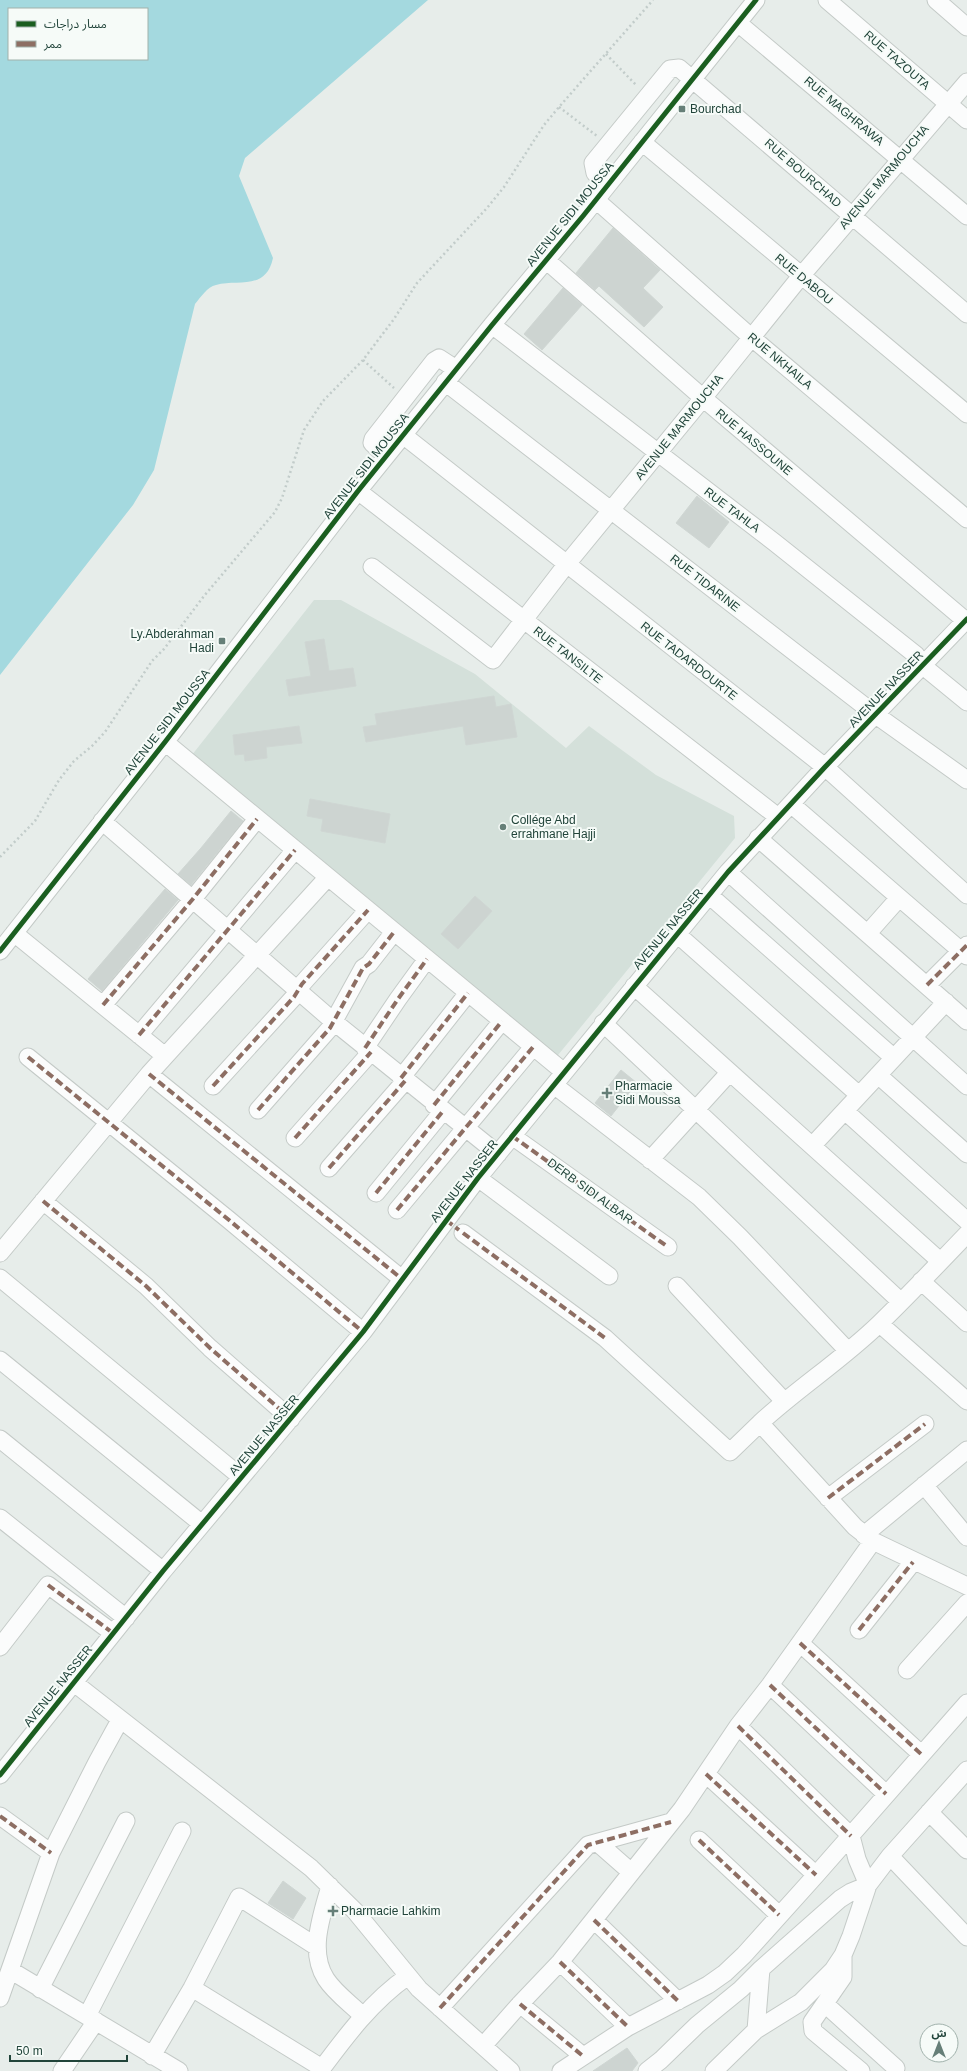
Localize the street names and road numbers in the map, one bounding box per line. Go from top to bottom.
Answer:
street label: RUE TAZOUTA [861,28,933,92]
street label: RUE MAGHRAWA [801,74,887,148]
street label: AVENUE MARMOUCHA [836,122,932,232]
street label: RUE BOURCHAD [762,136,845,210]
street label: AVENUE SIDI MOUSSA [524,159,616,269]
street label: RUE DABOU [772,251,836,307]
street label: RUE NKHAILA [745,330,815,392]
street label: AVENUE MARMOUCHA [632,371,726,483]
street label: RUE HASSOUNE [713,406,795,478]
street label: AVENUE SIDI MOUSSA [320,410,412,522]
street label: RUE TAHLA [701,484,763,536]
street label: RUE TIDARINE [667,551,743,615]
street label: RUE TADARDOURTE [638,619,740,703]
street label: RUE TANSILTE [531,624,605,686]
street label: AVENUE NASSER [846,648,926,730]
street label: AVENUE SIDI MOUSSA [121,666,213,778]
street label: AVENUE NASSER [630,886,706,972]
street label: AVENUE NASSER [427,1137,501,1225]
street label: DERB SIDI ALBAR [545,1155,636,1227]
street label: AVENUE NASSER [226,1392,302,1478]
street label: AVENUE NASSER [21,1642,95,1730]

